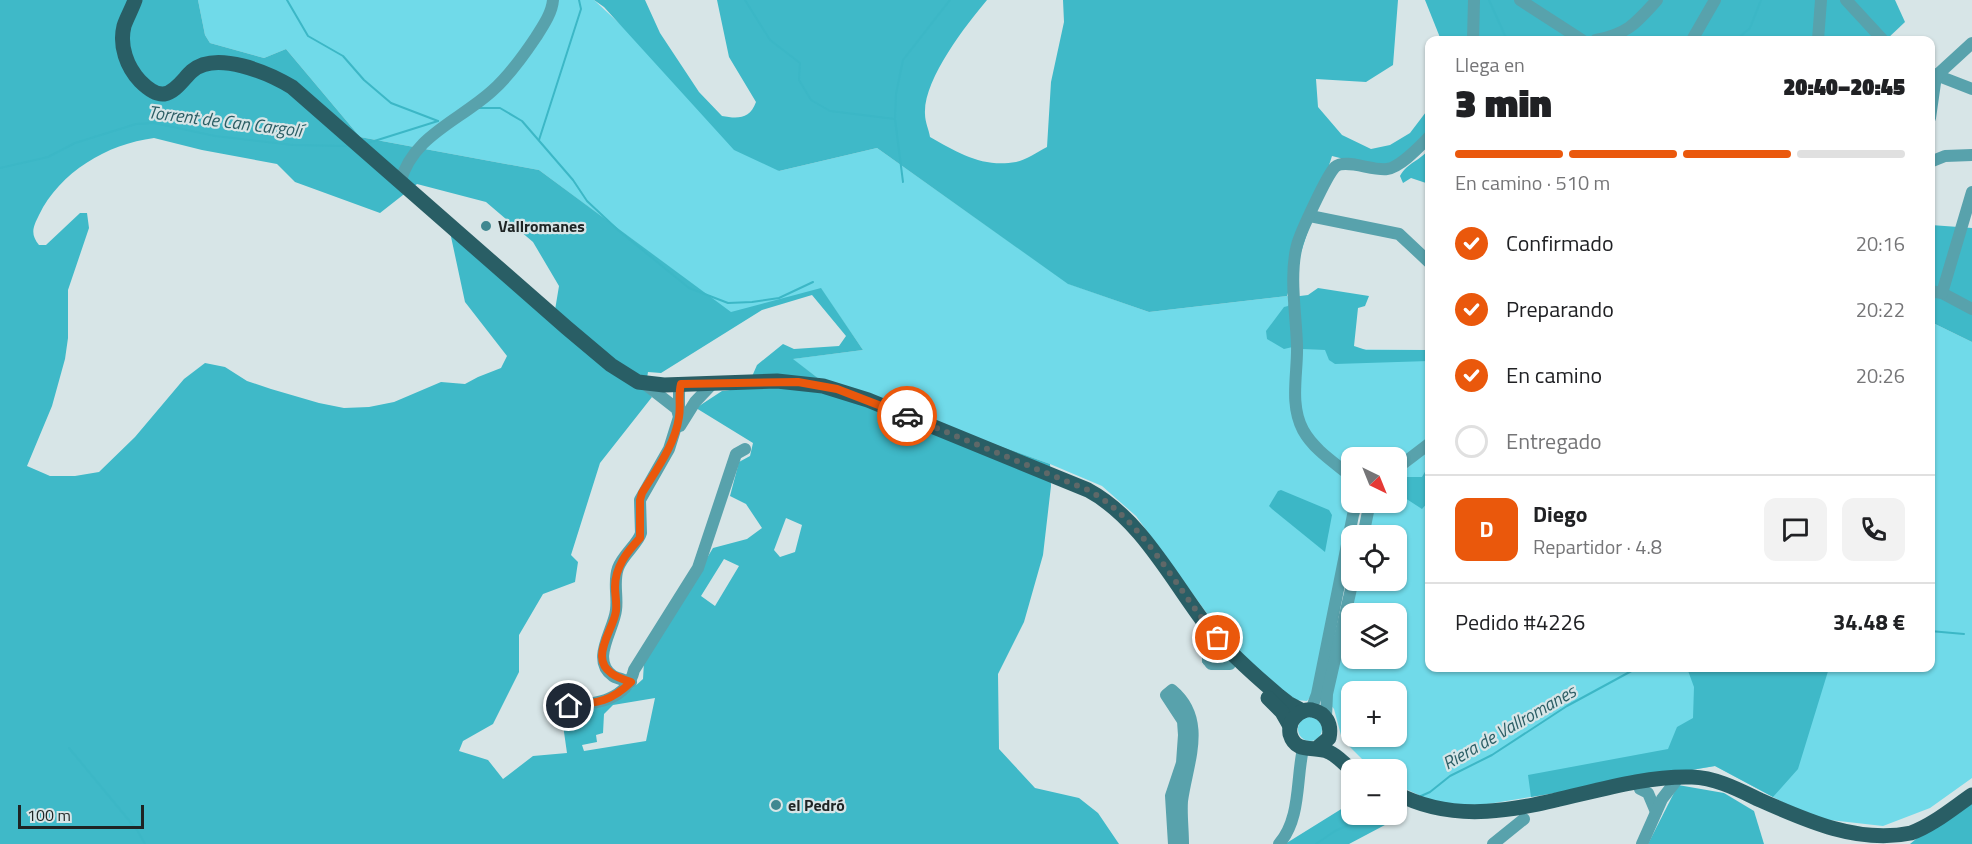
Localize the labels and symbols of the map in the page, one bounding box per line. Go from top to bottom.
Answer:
water label: Torrent de Can Cargolí [147,98,308,144]
place label: Vallromanes [498,214,585,238]
marker: Vallromanes [479,219,493,233]
courier [877,386,937,446]
north arrow [1341,447,1407,513]
pin [1192,612,1243,663]
water label: Riera de Vallromanes [1437,677,1582,776]
pin [543,680,594,731]
place label: el Pedró [788,793,845,817]
marker: el Pedró [769,798,783,812]
scale bar [18,802,144,830]

